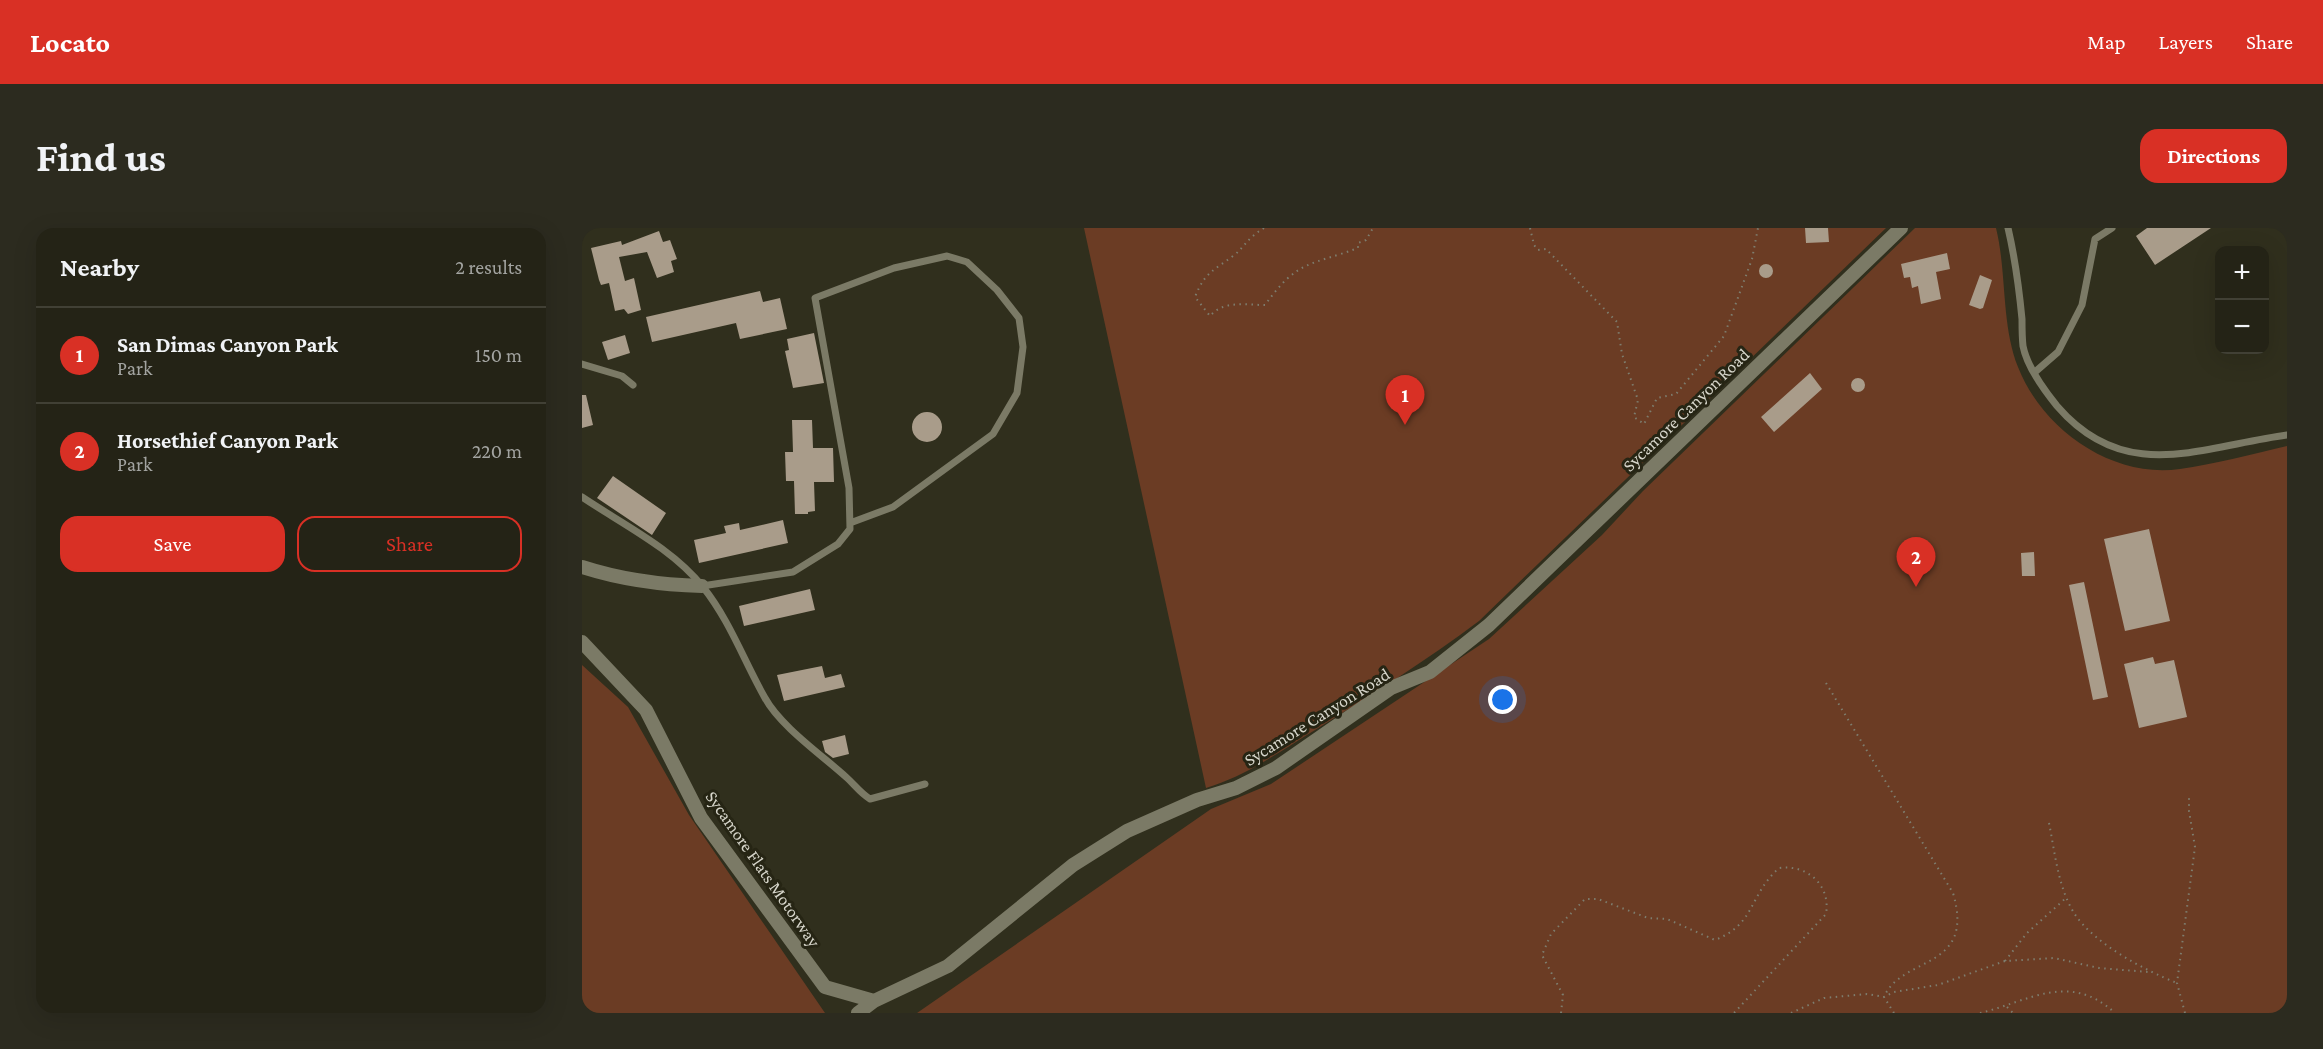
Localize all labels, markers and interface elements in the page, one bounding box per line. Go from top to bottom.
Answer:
text: Locato [30,27,110,58]
text: Map [2087,30,2126,54]
text: Layers [2159,30,2213,54]
text: Share [2246,30,2293,54]
button: Directions [2140,129,2287,183]
text: Find us [36,133,166,180]
map controls [2215,246,2269,354]
button: + [2215,246,2269,300]
text: Nearby [60,253,139,282]
text: 2 results [455,256,522,278]
button: − [2215,300,2269,354]
text: San Dimas Canyon Park [117,332,338,357]
text: 1 [76,344,83,366]
text: 150 m [475,344,522,366]
street label: Sycamore Canyon Road [1619,344,1754,476]
text: Park [117,357,153,379]
pin: 1 [1386,376,1424,425]
text: Horsethief Canyon Park [117,428,338,453]
text: 2 [74,440,85,462]
text: 220 m [472,440,522,462]
text: Park [117,453,153,475]
button: Save [60,516,285,572]
button: Share [297,516,522,572]
pin: 2 [1896,538,1936,587]
street label: Sycamore Canyon Road [1240,664,1394,770]
your location [1488,685,1517,714]
street label: Sycamore Flats Motorway [702,787,825,951]

